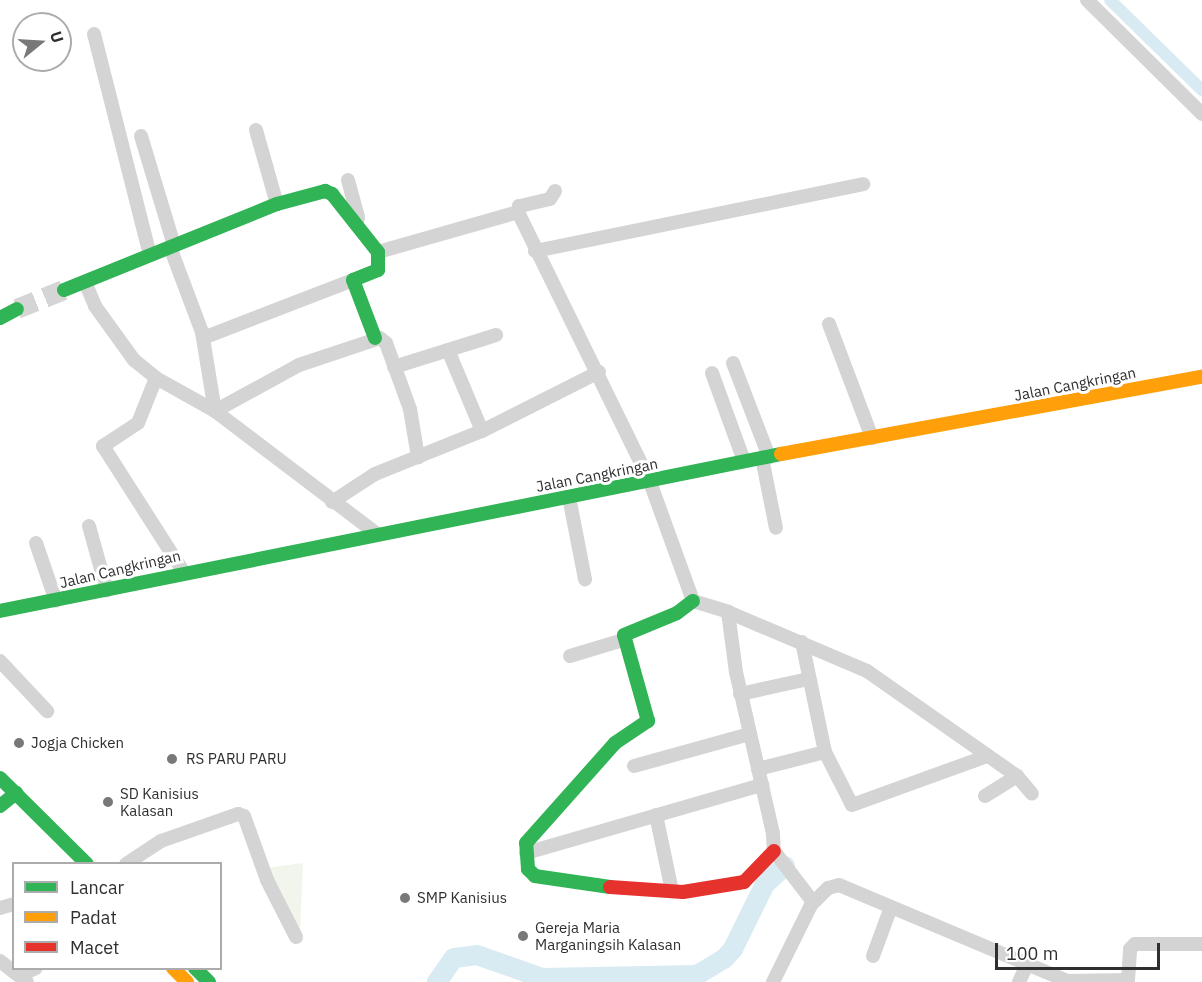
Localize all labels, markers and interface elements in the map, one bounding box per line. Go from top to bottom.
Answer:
north arrow [12,12,72,72]
text: U [46,29,68,45]
street label: Jalan Cangkringan [1013,363,1137,405]
street label: Jalan Cangkringan [535,454,659,496]
street label: Jalan Cangkringan [58,546,182,592]
place label: Jogja Chicken [31,734,124,752]
marker: Jogja Chicken [12,736,26,750]
marker: RS PARU PARU [163,750,181,768]
place label: RS PARU PARU [186,750,287,768]
place label: SD Kanisius Kalasan [120,784,199,819]
marker: SD Kanisius Kalasan [101,795,115,809]
legend [12,862,222,970]
text: Lancar [70,876,124,899]
place label: SMP Kanisius [417,889,507,907]
marker: SMP Kanisius [398,891,412,905]
text: Padat [70,906,117,929]
place label: Gereja Maria Marganingsih Kalasan [535,918,681,953]
marker: Gereja Maria Marganingsih Kalasan [516,929,530,943]
scale bar [998,931,1163,969]
text: Macet [70,936,119,959]
text: 100 m [1006,942,1058,965]

